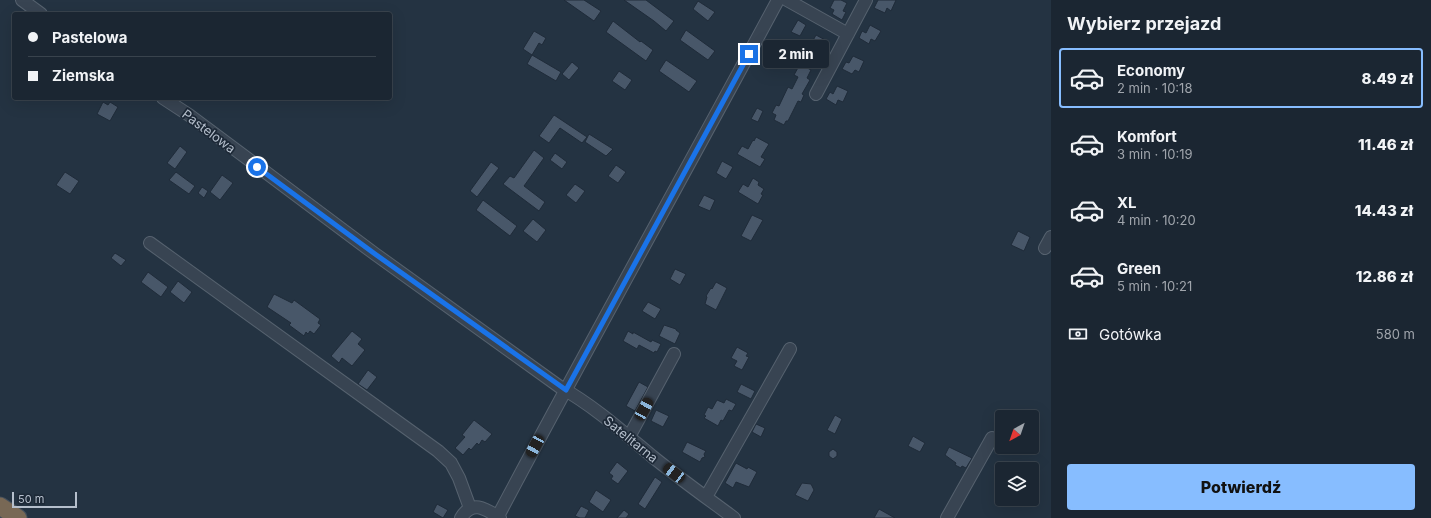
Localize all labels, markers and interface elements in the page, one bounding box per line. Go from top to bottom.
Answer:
text: Wybierz przejazd [1067,13,1221,34]
text: Pastelowa [52,28,127,47]
callout: 2 min [763,40,829,68]
route end [740,45,758,63]
text: 2 min [778,46,814,62]
icon: car [1069,60,1105,96]
text: Economy [1117,61,1185,80]
text: Ziemska [52,66,114,85]
text: 8.49 zł [1362,69,1413,88]
text: 2 min · 10:18 [1117,80,1192,96]
street label: Pastelowa [179,106,239,156]
icon: car [1069,126,1105,162]
text: Komfort [1117,127,1177,146]
text: 11.46 zł [1358,135,1413,154]
text: 3 min · 10:19 [1117,146,1193,162]
route start [248,158,266,176]
icon: car [1069,192,1105,228]
text: XL [1117,193,1137,212]
text: 14.43 zł [1355,201,1413,220]
text: 4 min · 10:20 [1117,212,1196,228]
icon: car [1069,258,1105,294]
text: Green [1117,259,1161,278]
text: 12.86 zł [1356,267,1413,286]
text: 5 min · 10:21 [1117,278,1192,294]
icon: cash [1067,323,1089,345]
text: Gotówka [1099,325,1162,344]
text: 580 m [1376,326,1415,342]
car [633,396,655,422]
north arrow [995,410,1039,454]
map controls [995,410,1039,506]
street label: Satelitarna [601,412,661,466]
car [524,433,546,459]
car [661,461,687,485]
button: layers [995,462,1039,506]
button: Potwierdź [1067,464,1415,510]
scale bar [12,490,77,509]
text: 50 m [18,492,44,506]

